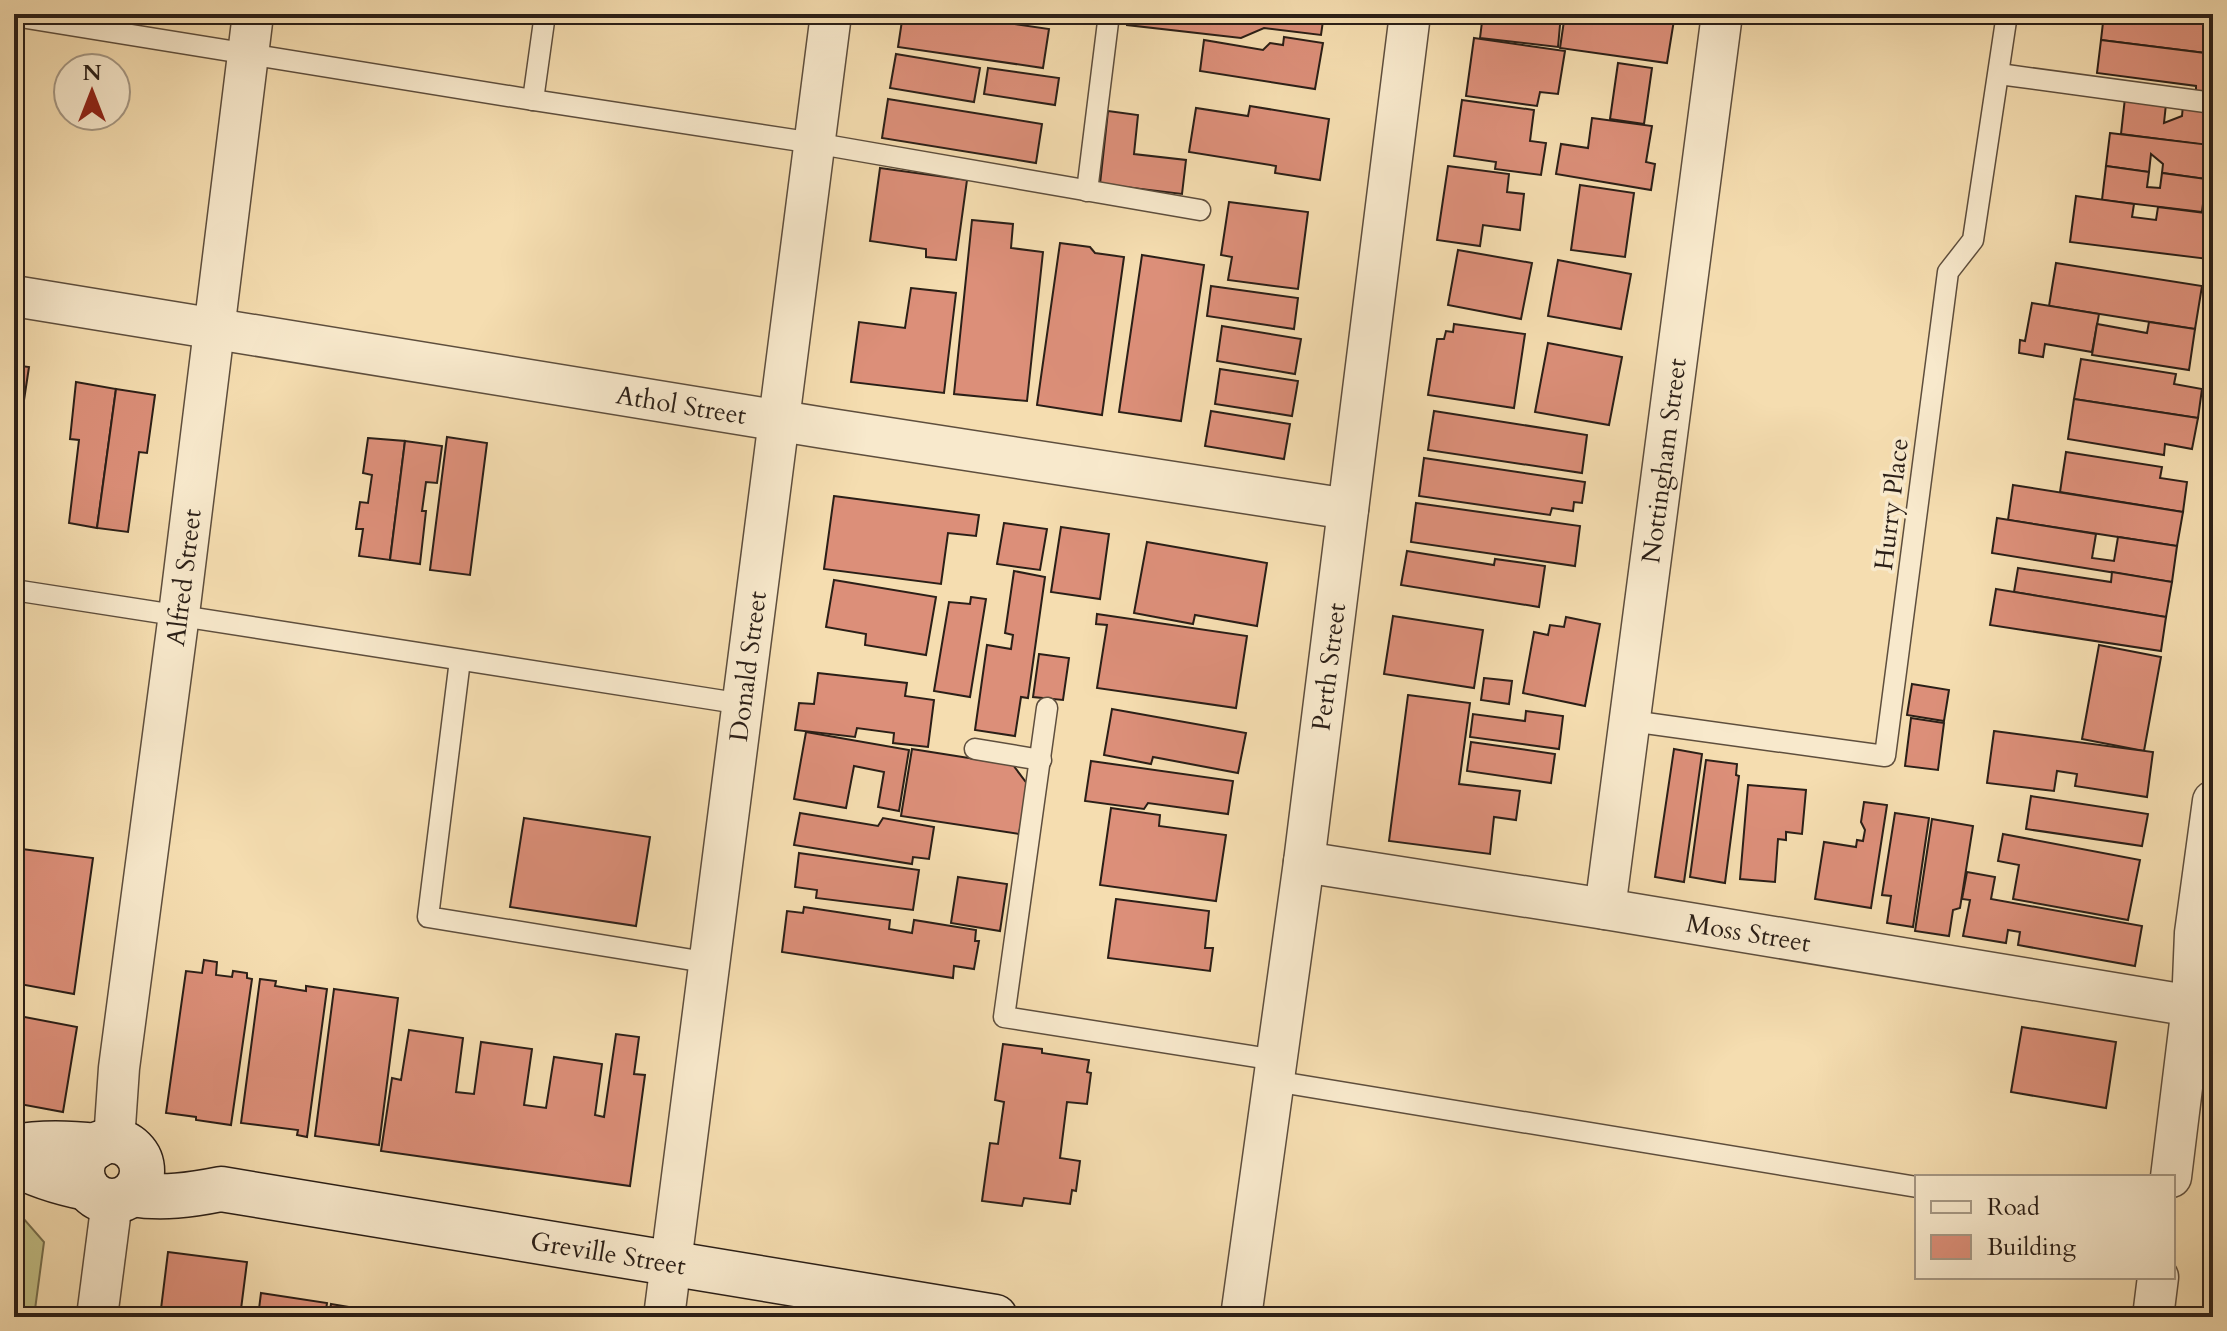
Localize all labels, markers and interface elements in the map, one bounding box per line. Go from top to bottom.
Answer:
north arrow [52,52,132,132]
text: N [82,58,102,88]
street label: Nottingham Street [1633,356,1695,566]
street label: Athol Street [614,377,749,433]
street label: Hurry Place [1866,436,1917,572]
street label: Alfred Street [158,507,210,648]
street label: Donald Street [721,589,775,744]
street label: Perth Street [1304,601,1354,733]
street label: Moss Street [1684,906,1813,961]
legend [1915,1175,2175,1279]
text: Road [1987,1191,2040,1224]
street label: Greville Street [528,1223,688,1284]
text: Building [1987,1231,2077,1264]

